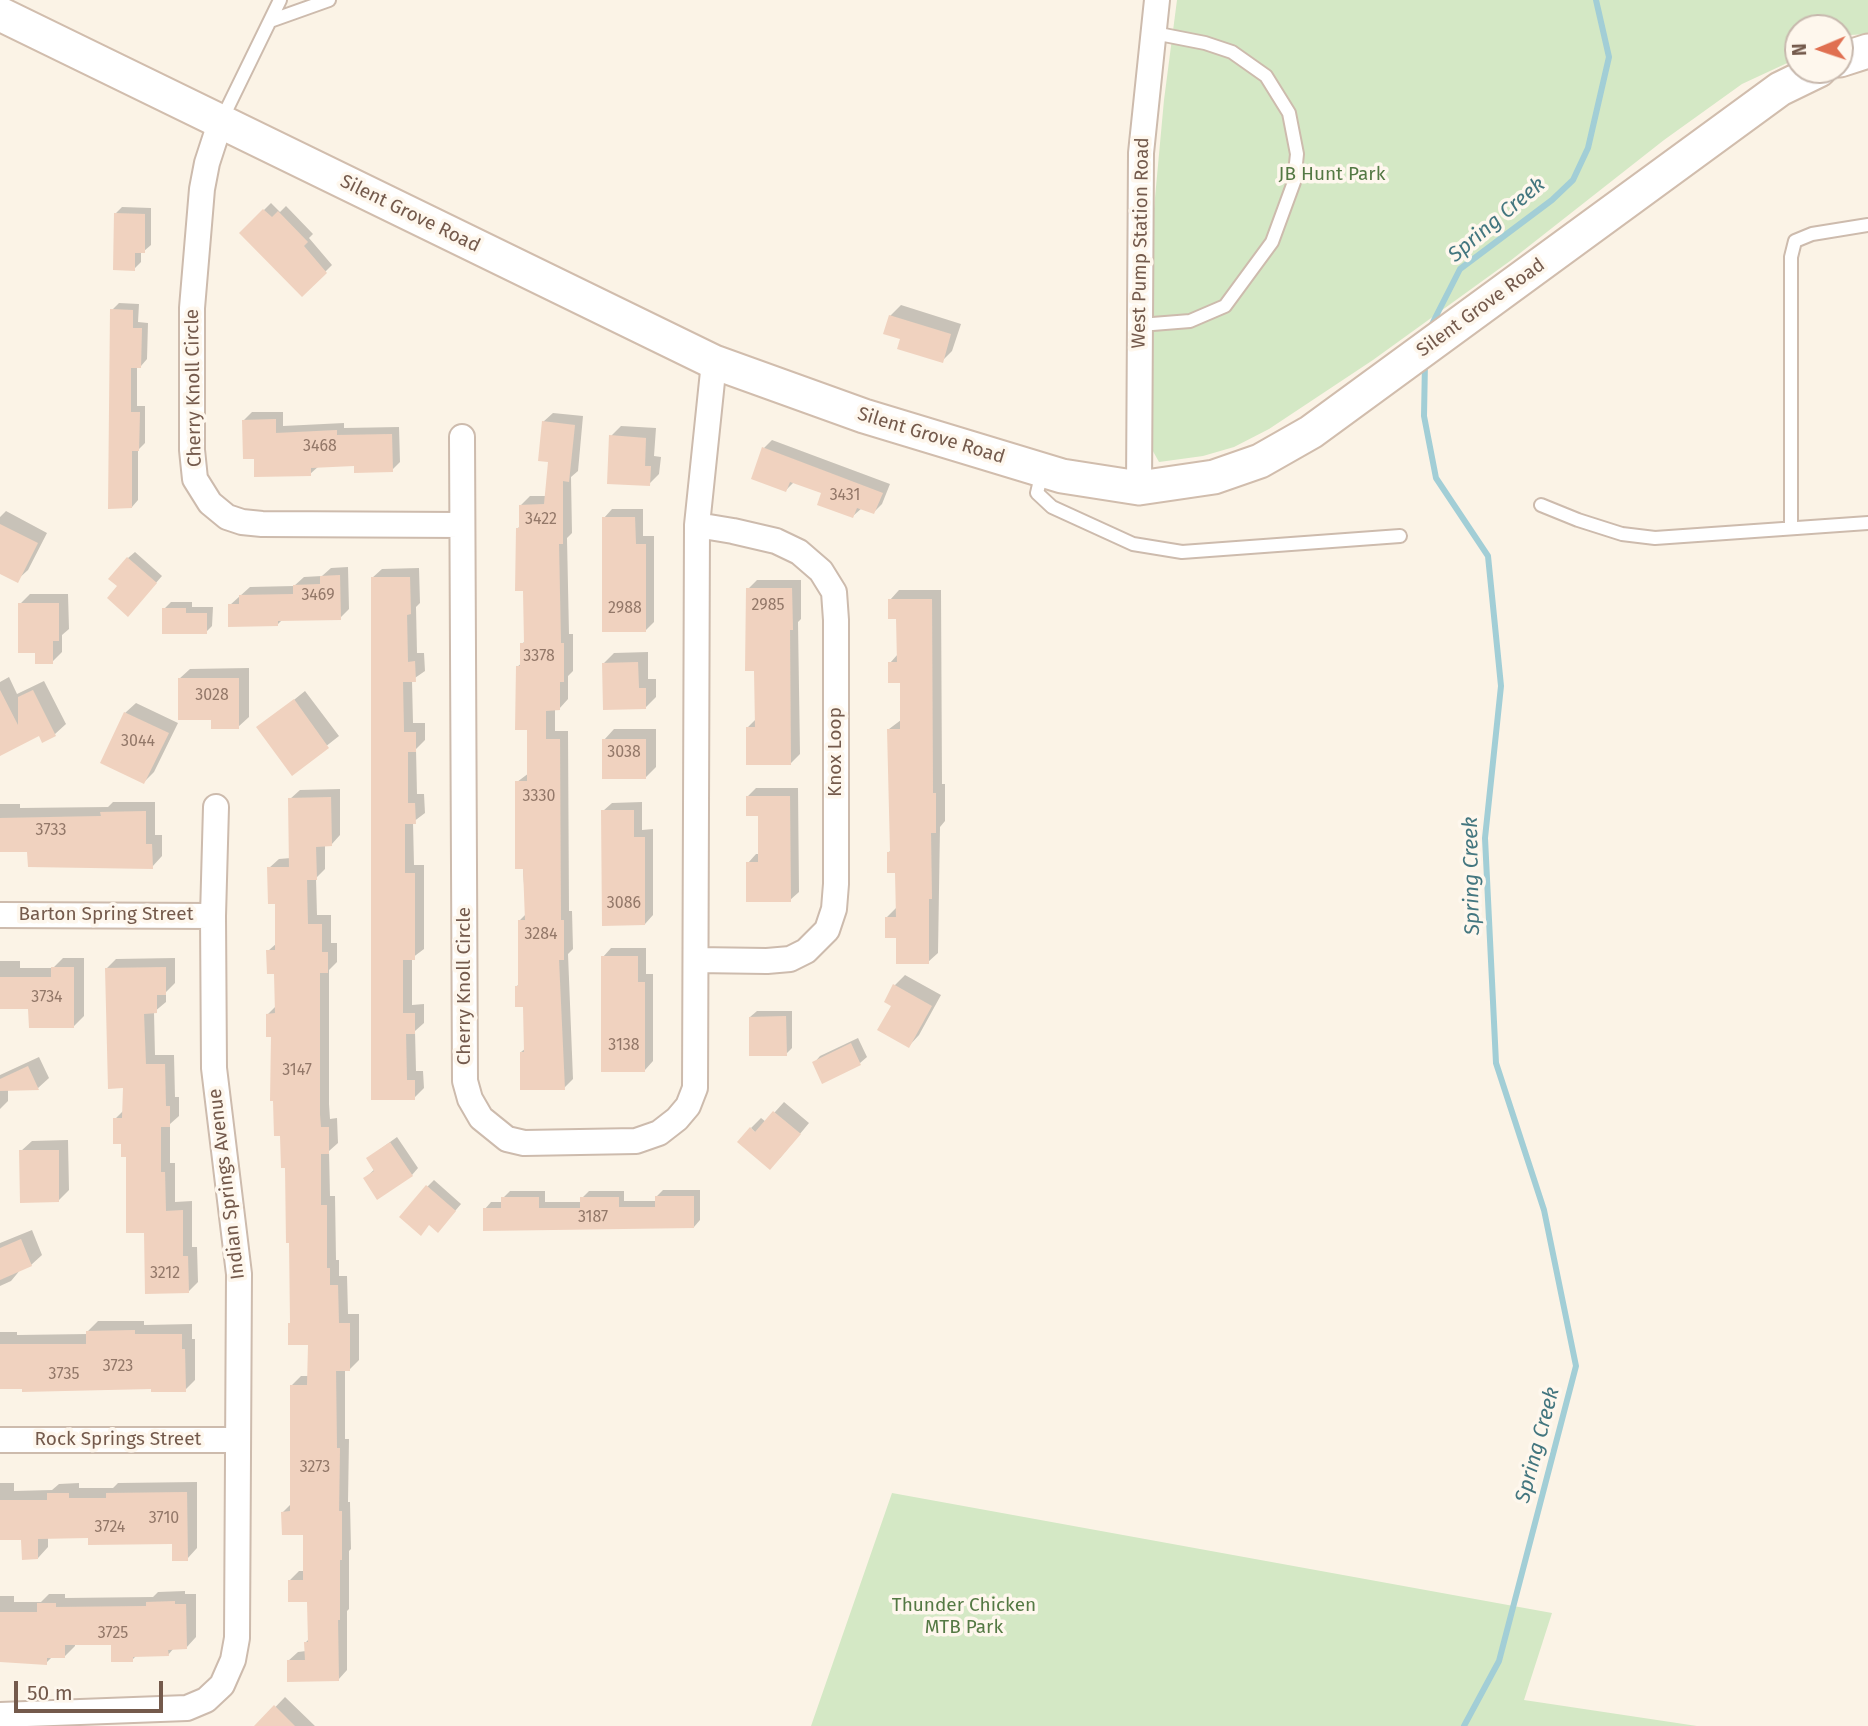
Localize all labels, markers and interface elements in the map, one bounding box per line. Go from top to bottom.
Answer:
north arrow [1784,14,1854,84]
text: N [1788,43,1811,56]
street label: West Pump Station Road [1128,137,1154,349]
park label: JB Hunt Park [1279,164,1385,186]
street label: Silent Grove Road [336,170,484,258]
water label: Spring Creek [1443,172,1551,268]
street label: Silent Grove Road [1412,254,1550,362]
street label: Cherry Knoll Circle [181,309,207,467]
street label: Silent Grove Road [855,403,1007,469]
house number: 3468 [303,437,337,457]
house number: 3431 [830,486,860,506]
house number: 3422 [525,510,557,530]
house number: 3469 [301,586,335,606]
house number: 2985 [752,596,784,616]
house number: 2988 [608,599,642,619]
house number: 3378 [523,647,555,667]
house number: 3028 [195,686,229,706]
street label: Knox Loop [825,707,847,797]
house number: 3044 [121,732,155,752]
house number: 3038 [607,743,641,763]
house number: 3330 [523,787,555,807]
water label: Spring Creek [1458,816,1486,936]
house number: 3733 [36,821,66,841]
house number: 3086 [607,894,641,914]
street label: Barton Spring Street [19,904,193,926]
street label: Cherry Knoll Circle [454,907,476,1065]
house number: 3284 [524,925,558,945]
house number: 3734 [31,988,63,1008]
house number: 3138 [608,1036,640,1056]
house number: 3147 [282,1061,312,1081]
street label: Indian Springs Avenue [204,1087,250,1281]
house number: 3187 [578,1208,608,1228]
house number: 3212 [150,1264,180,1284]
house number: 3723 [103,1357,133,1377]
house number: 3735 [49,1365,79,1385]
water label: Spring Creek [1510,1384,1566,1506]
street label: Rock Springs Street [35,1429,201,1451]
house number: 3273 [300,1458,330,1478]
house number: 3710 [149,1509,179,1529]
house number: 3724 [95,1518,125,1538]
park label: Thunder Chicken MTB Park [892,1595,1036,1639]
house number: 3725 [98,1624,128,1644]
scale bar [18,1666,166,1710]
text: 50 m [27,1680,73,1706]

